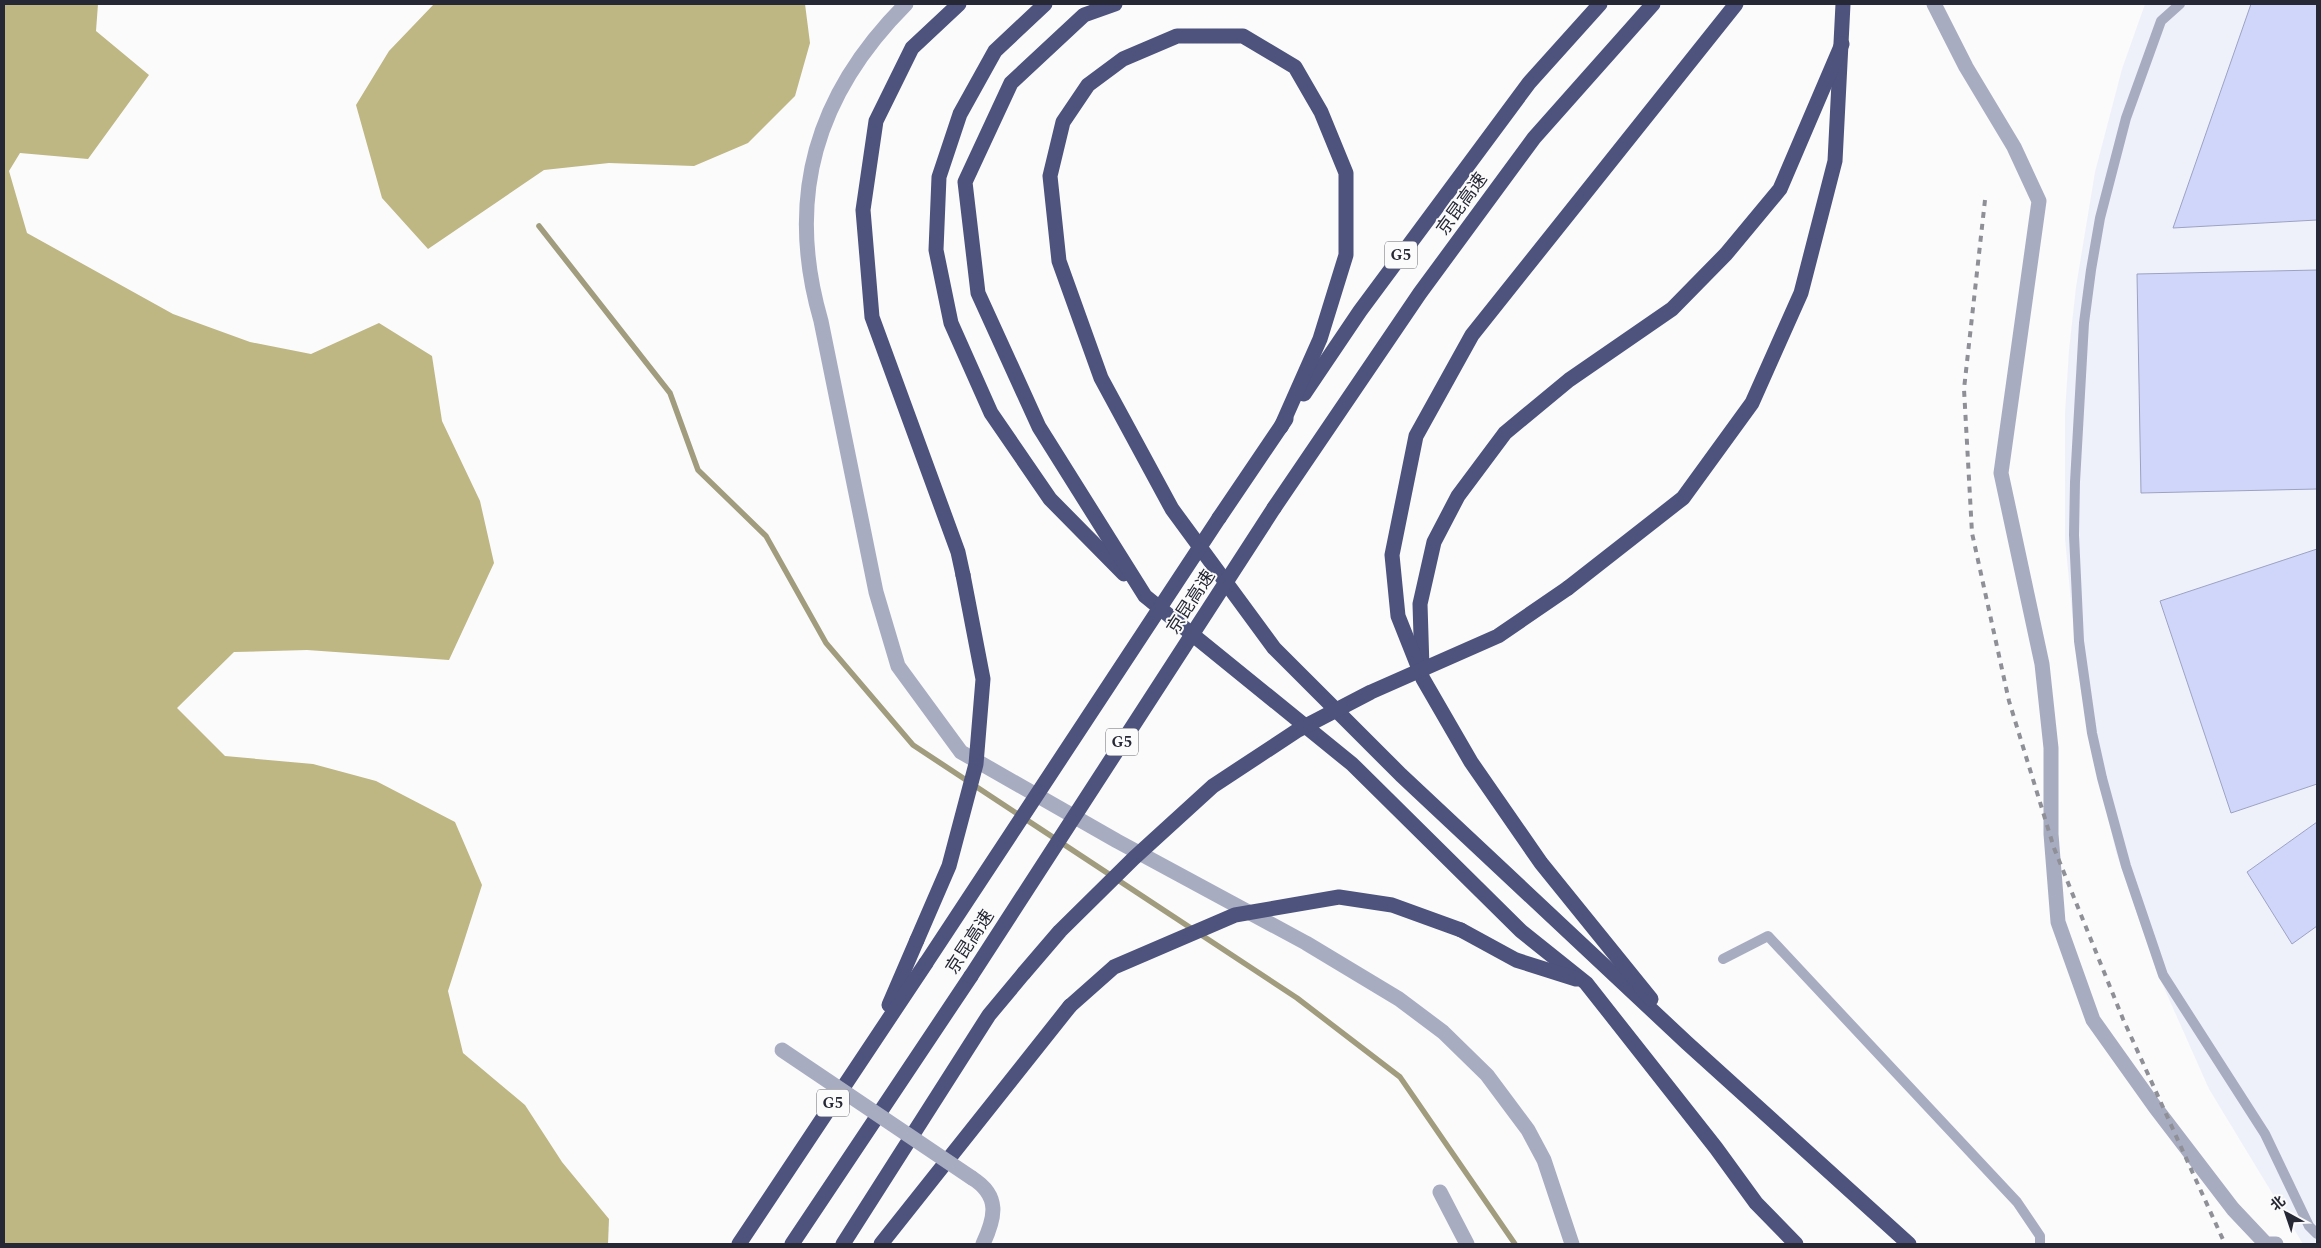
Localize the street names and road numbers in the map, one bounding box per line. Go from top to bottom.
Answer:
street label: 京昆高速 [1430,167,1494,241]
road number: G5 [1385,242,1417,268]
street label: 京昆高速 [1160,564,1222,640]
road number: G5 [1106,729,1138,756]
street label: 京昆高速 [939,904,1001,980]
road number: G5 [817,1090,849,1116]

